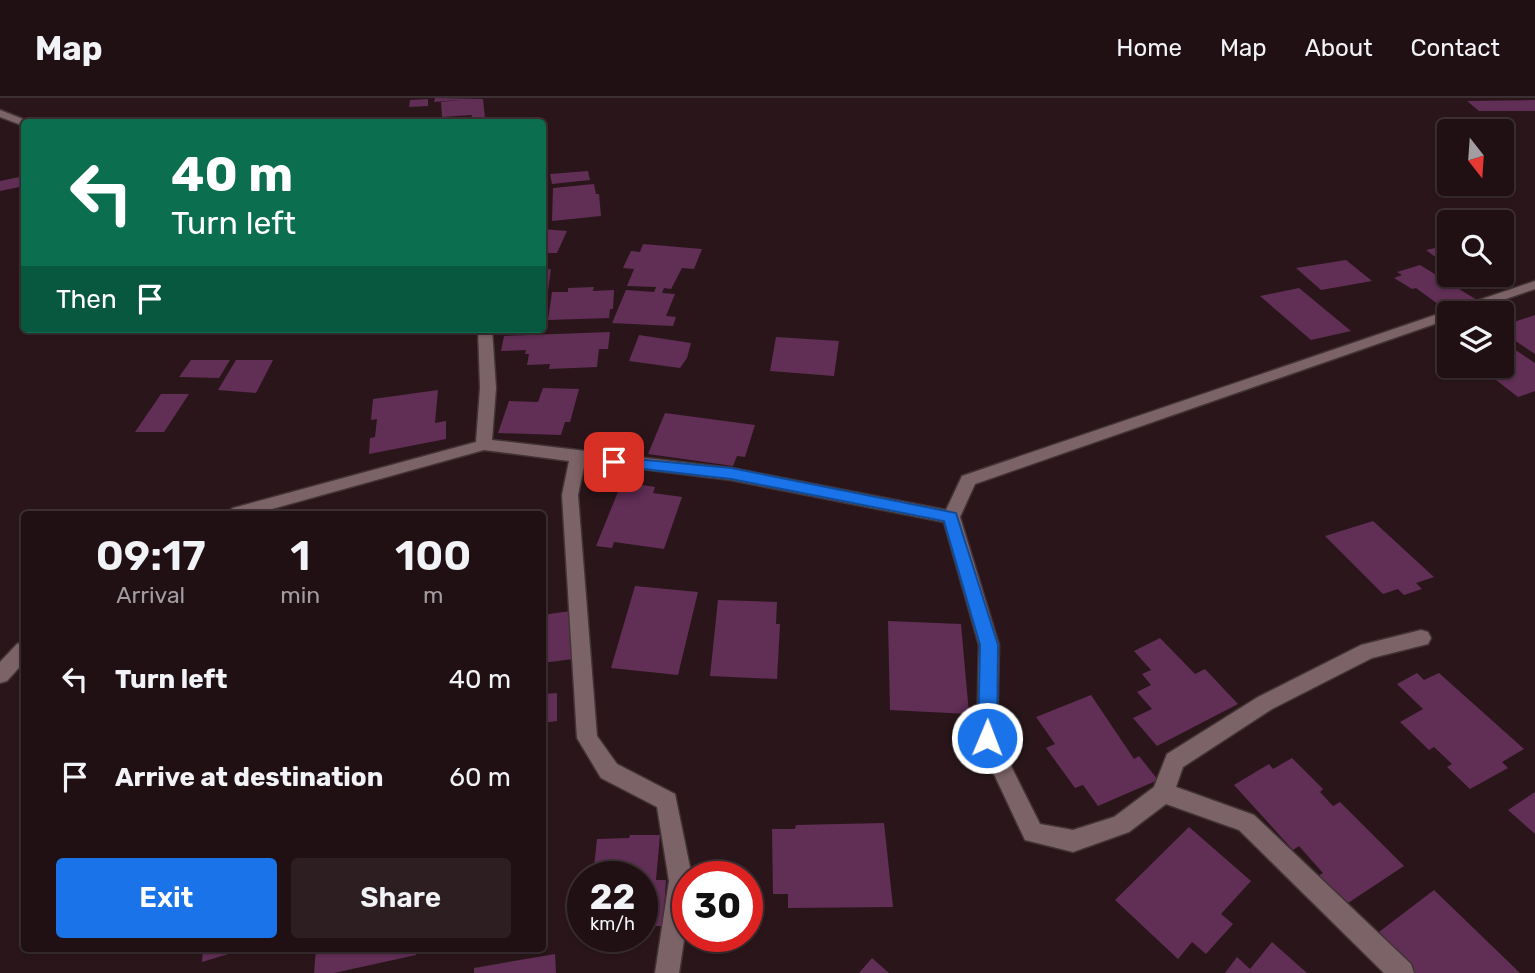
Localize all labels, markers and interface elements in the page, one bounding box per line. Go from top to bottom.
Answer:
text: Map [35,29,103,68]
text: Home [1116,34,1182,62]
text: Map [1220,34,1267,62]
text: About [1305,34,1373,62]
text: Contact [1411,34,1500,62]
north arrow [1437,119,1514,196]
map controls [1437,119,1514,378]
text: 40 m [171,145,293,203]
icon: left [56,147,147,238]
text: Turn left [171,204,296,242]
button: search [1437,210,1514,287]
icon: arrive [131,280,169,318]
text: Then [56,284,117,315]
button: layers [1437,301,1514,378]
pin [584,432,644,492]
icon: arrive [595,443,633,481]
text: 09:17 [96,531,206,581]
text: 1 [290,531,310,581]
text: 100 [395,531,471,581]
text: Arrival [116,581,185,609]
text: min [280,581,320,609]
text: m [423,581,443,609]
icon: left [56,660,94,698]
text: Turn left [115,664,227,695]
text: 40 m [449,664,511,695]
position arrow [950,701,1024,775]
icon: arrive [56,758,94,796]
text: Arrive at destination [115,762,383,793]
text: 60 m [449,762,511,793]
button: Exit [56,858,277,938]
button: Share [291,858,511,938]
speed limit sign: 30 [672,861,763,952]
text: 22 [590,876,635,918]
text: km/h [590,913,635,935]

